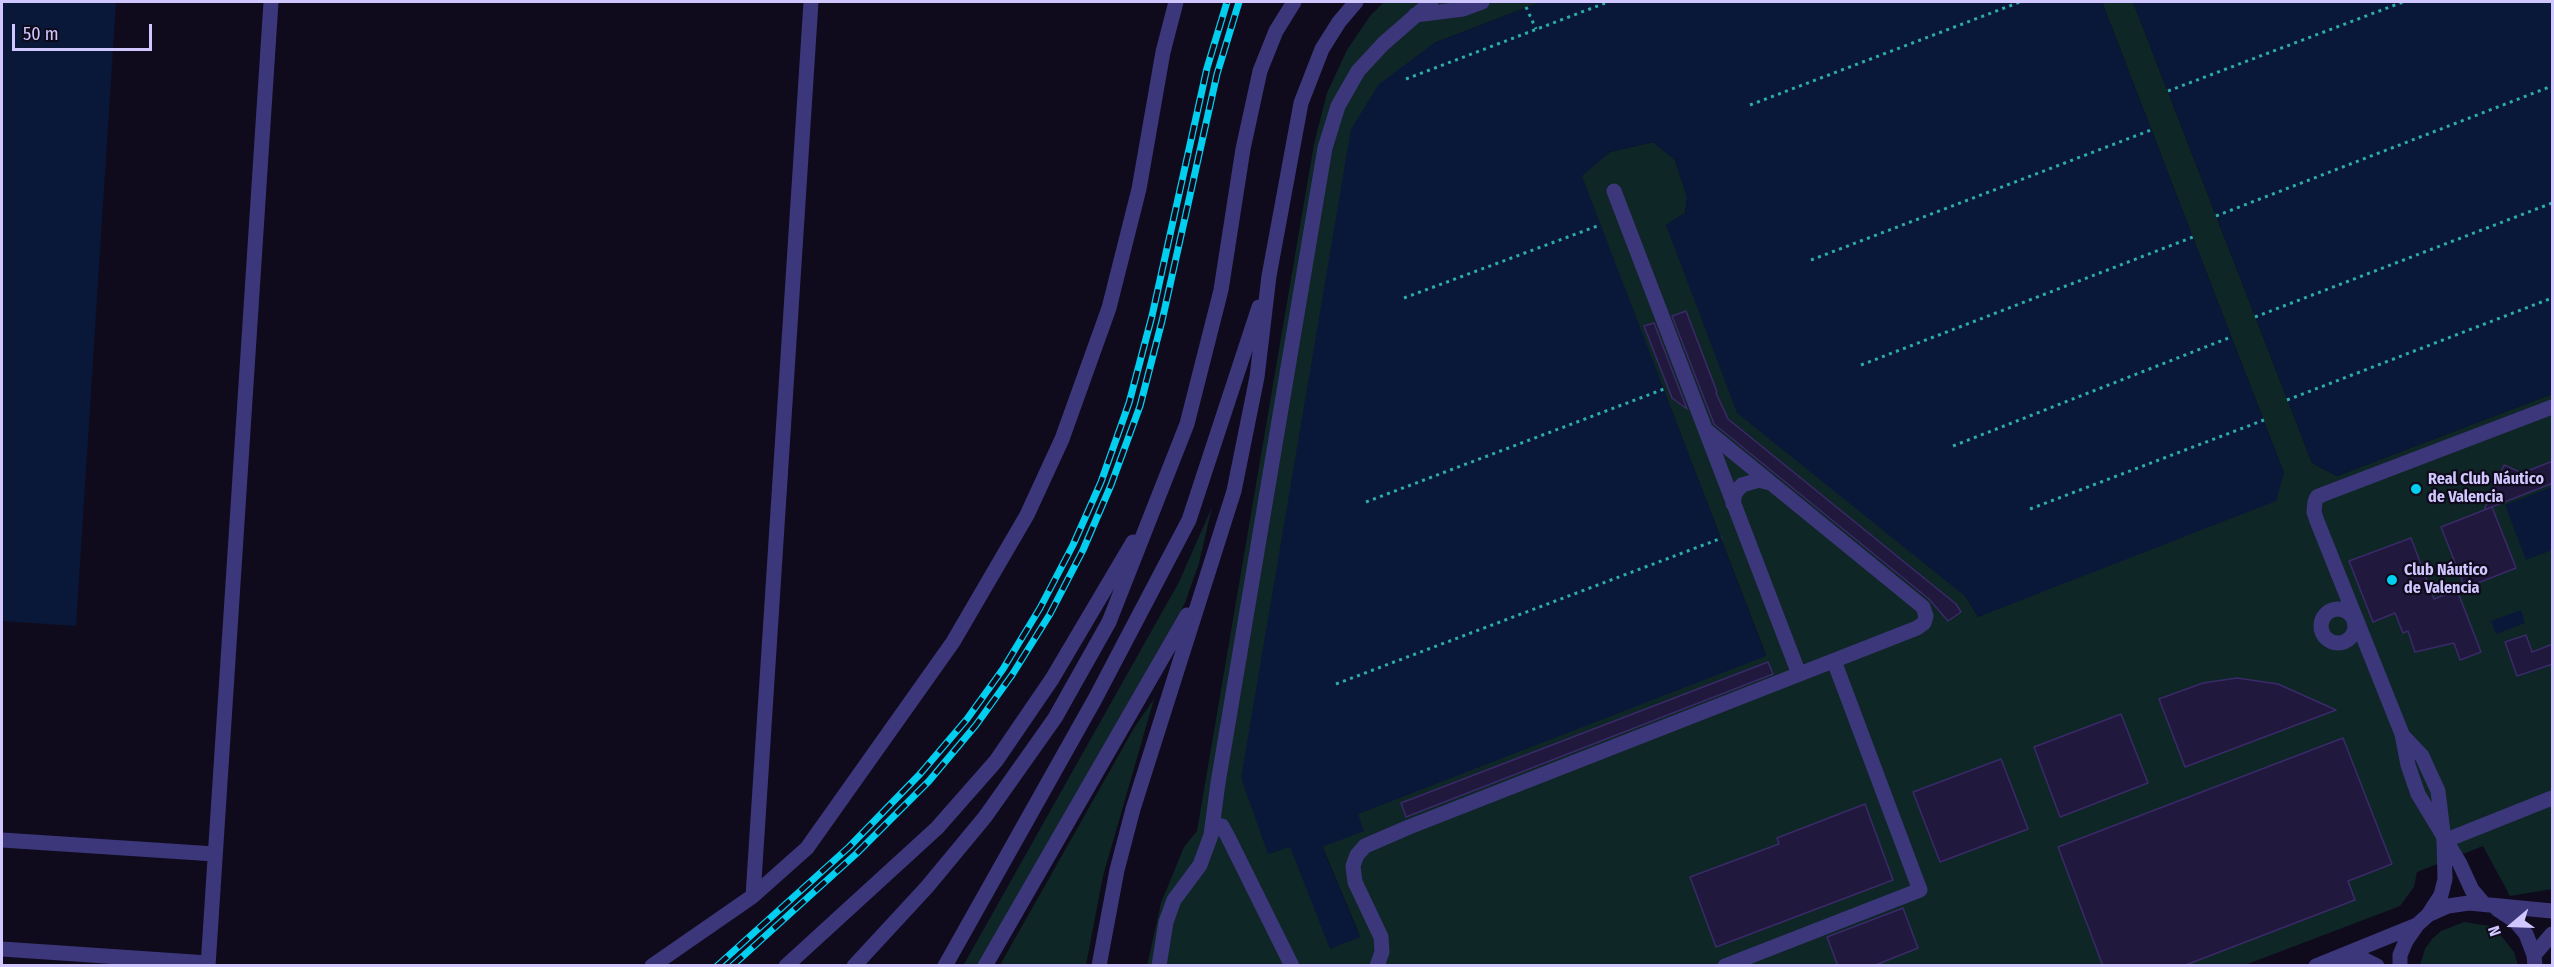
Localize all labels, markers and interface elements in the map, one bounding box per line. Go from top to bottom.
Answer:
scale bar [15,12,154,50]
text: 50 m [23,23,59,45]
place label: Real Club Náutico de Valencia [2428,470,2544,508]
marker: Real Club Náutico de Valencia [2409,482,2423,496]
place label: Club Náutico de Valencia [2404,561,2488,599]
marker: Club Náutico de Valencia [2385,573,2399,587]
north arrow [2482,895,2542,955]
text: N [2484,923,2505,939]

